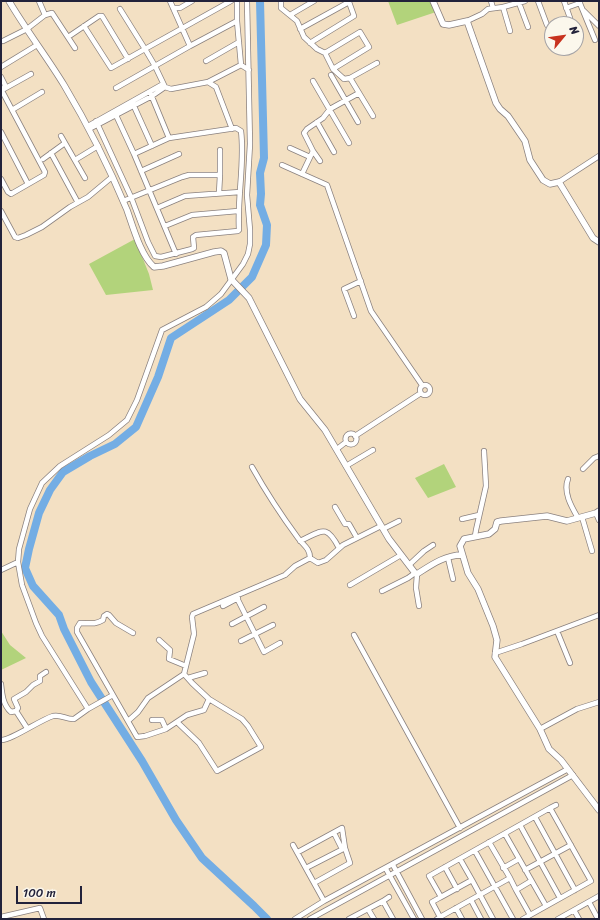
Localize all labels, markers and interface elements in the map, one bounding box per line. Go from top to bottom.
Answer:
north arrow [544,16,584,56]
text: N [564,22,584,38]
scale bar [18,878,84,904]
text: 100 m [23,882,56,904]

